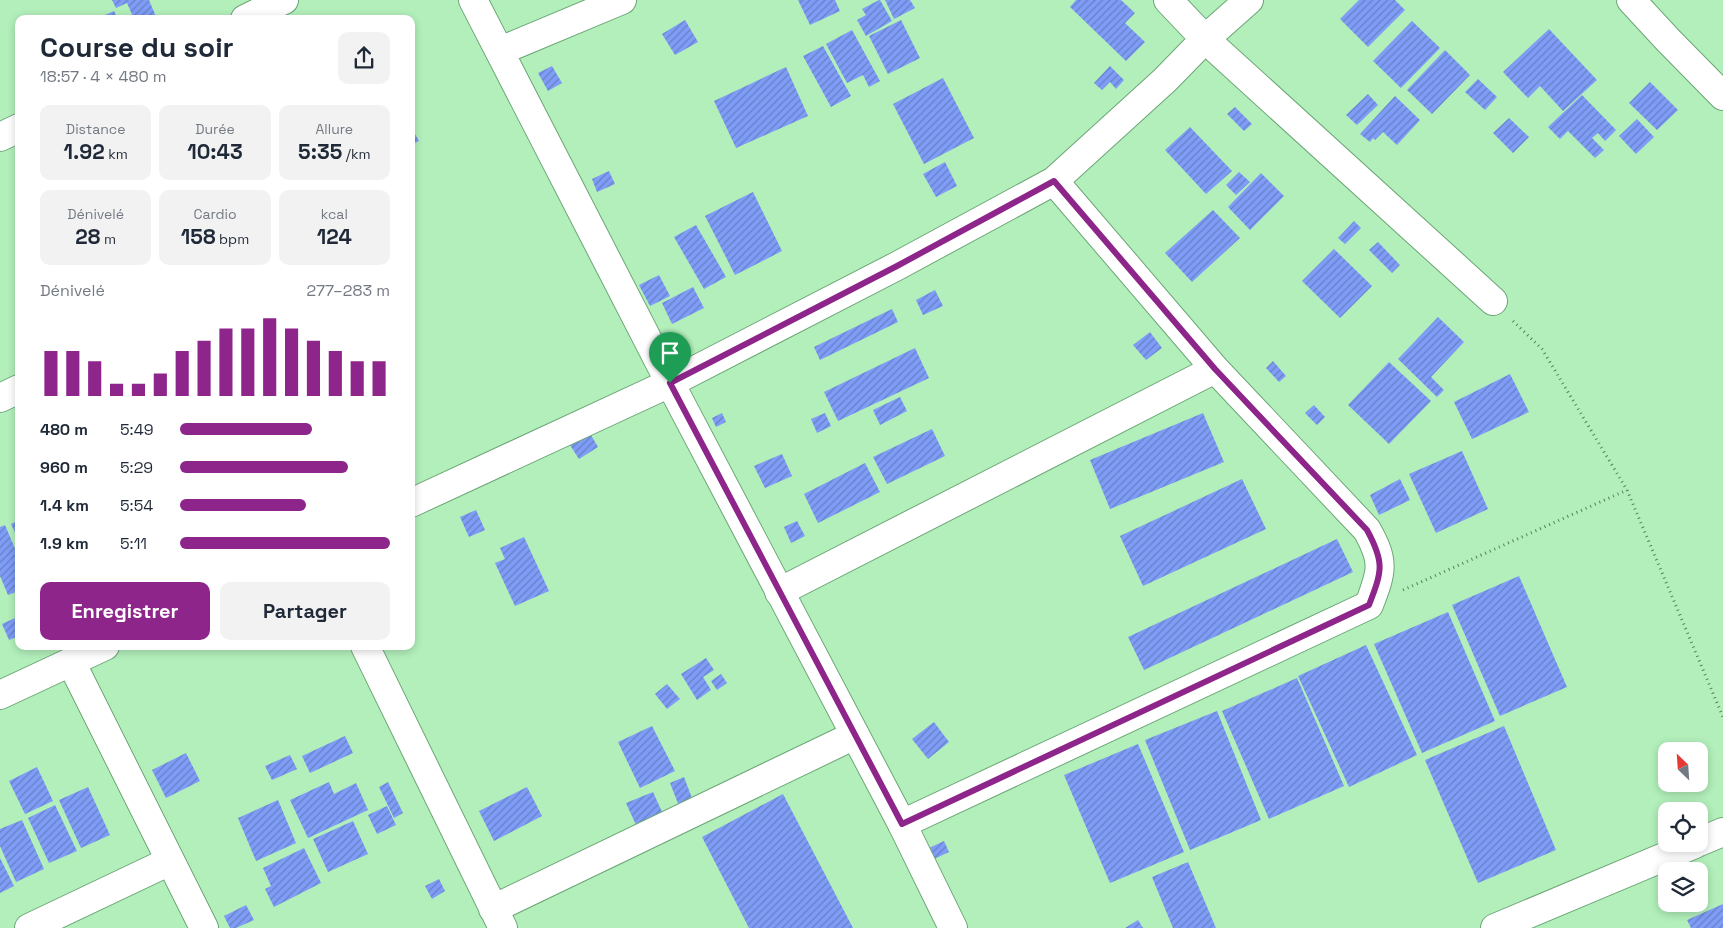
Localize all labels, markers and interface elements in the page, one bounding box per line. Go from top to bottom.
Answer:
text: Course du soir [40,29,234,65]
button: share [338,32,390,84]
text: 18:57 · 4 × 480 m [40,66,167,87]
text: Distance [66,120,125,138]
text: Durée [195,120,235,138]
text: Allure [316,120,353,138]
text: 1.92 [63,138,105,165]
text: 10:43 [187,138,243,165]
text: 5:35 [298,138,342,165]
text: km [105,145,128,163]
text: /km [342,145,371,163]
text: Dénivelé [67,205,124,223]
text: Cardio [193,205,237,223]
text: kcal [321,205,348,223]
text: 28 [75,223,100,250]
text: 158 [181,223,216,250]
text: 124 [317,223,352,250]
text: m [100,230,116,248]
text: bpm [216,230,249,248]
text: Dénivelé [40,280,105,301]
text: 277–283 m [306,280,390,301]
pin [649,332,691,383]
icon: arrive [656,339,684,367]
text: 480 m [40,419,88,440]
text: 5:49 [120,419,153,440]
text: 960 m [40,457,88,478]
text: 5:29 [120,457,153,478]
text: 1.4 km [40,495,89,516]
text: 5:54 [120,495,153,516]
text: 1.9 km [40,533,89,554]
text: 5:11 [120,533,147,554]
button: Enregistrer [40,582,210,640]
button: Partager [220,582,390,640]
north arrow [1658,742,1708,792]
map controls [1658,742,1708,912]
button: locate [1658,802,1708,852]
button: layers [1658,862,1708,912]

